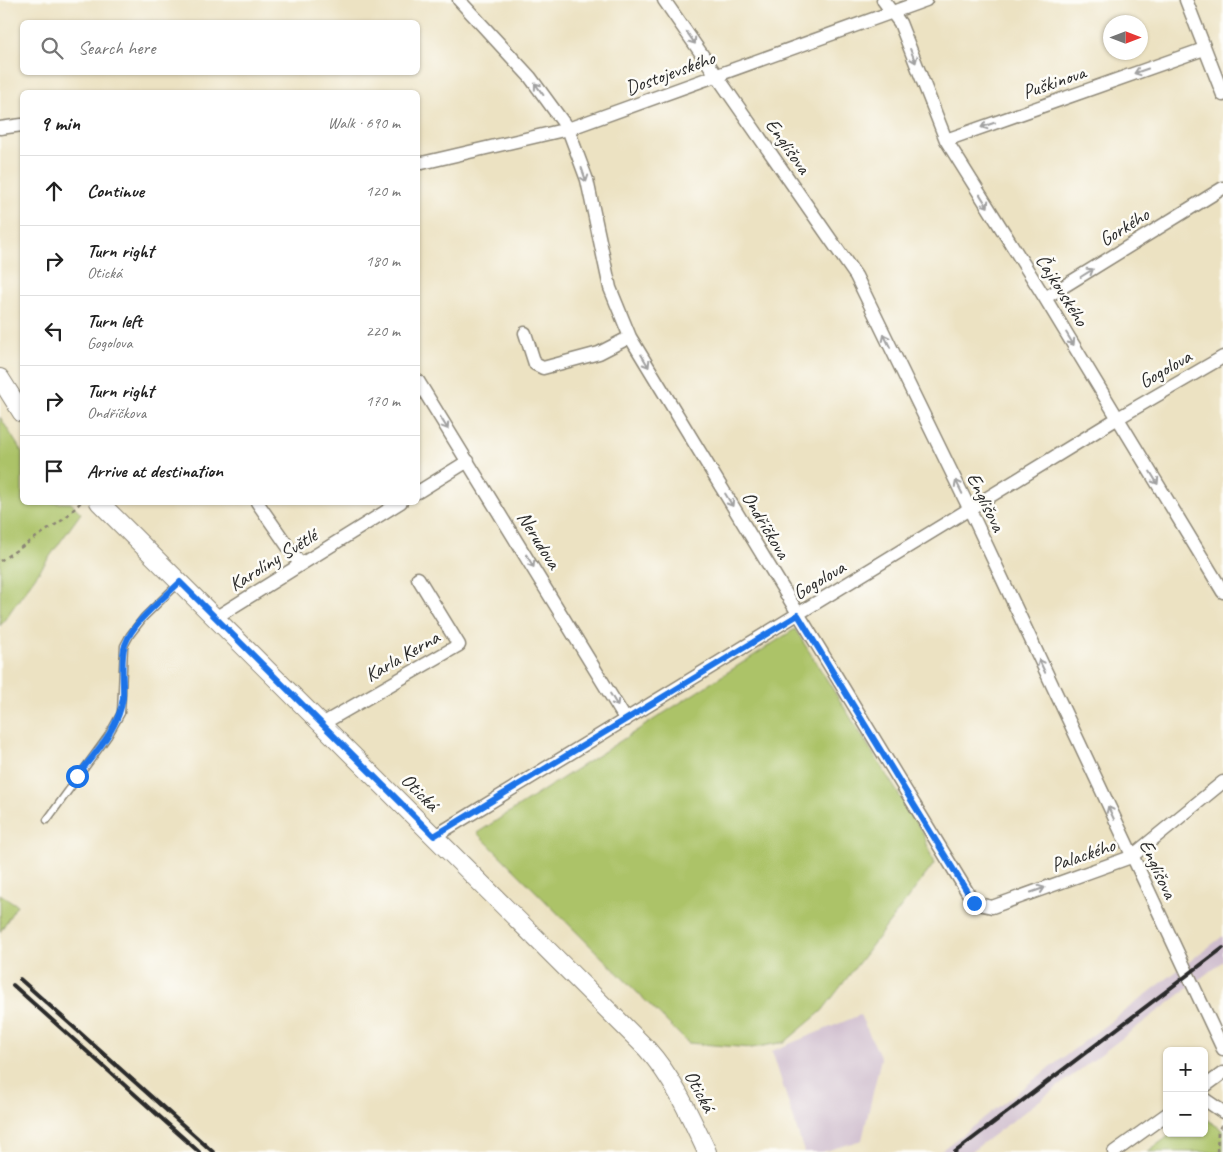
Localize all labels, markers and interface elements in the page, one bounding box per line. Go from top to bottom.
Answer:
north arrow [1103,15,1148,60]
search box [20,20,420,75]
one-way arrow [686,31,696,45]
icon: search [38,34,66,62]
text: Search here [78,36,155,60]
street label: Dostojevského [622,45,719,101]
one-way arrow [908,48,918,63]
street label: Puškinova [1019,59,1091,104]
one-way arrow [1134,67,1149,76]
one-way arrow [534,83,544,97]
text: 9 min [40,110,80,136]
text: Walk · 690 m [328,113,400,133]
street label: Englišova [760,113,817,180]
one-way arrow [981,121,996,130]
one-way arrow [580,166,590,182]
icon: ahead [40,177,68,205]
text: Continue [87,179,144,203]
text: 120 m [366,181,400,201]
one-way arrow [979,194,990,208]
street label: Gorkého [1094,202,1154,252]
text: Turn right [87,239,154,263]
icon: right [40,247,68,275]
street label: Čajkovského [1030,249,1094,332]
text: 180 m [366,251,400,271]
text: Otická [87,263,122,283]
one-way arrow [1079,267,1093,277]
text: Turn left [87,309,142,333]
icon: left [40,317,68,345]
text: 220 m [366,321,400,341]
one-way arrow [1066,332,1076,346]
text: Gogolova [87,333,132,353]
one-way arrow [882,334,892,349]
street label: Gogolova [1134,343,1197,394]
one-way arrow [640,354,650,368]
text: Turn right [87,379,154,403]
icon: right [40,387,68,415]
text: 170 m [366,391,400,411]
text: Ondříčkova [87,403,146,423]
one-way arrow [439,415,449,429]
icon: arrive [40,457,68,485]
text: Arrive at destination [87,459,223,483]
street label: Englišova [961,468,1012,537]
one-way arrow [1150,470,1160,484]
one-way arrow [954,480,963,495]
street label: Ondříčkova [736,487,797,565]
one-way arrow [724,493,734,507]
street label: Nerudova [512,506,567,575]
street label: Karolíny Světlé [224,521,325,597]
one-way arrow [525,553,535,567]
street label: Gogolova [788,554,851,605]
street label: Karla Kerna [360,624,445,687]
one-way arrow [1037,659,1047,674]
one-way arrow [609,692,619,706]
route start [66,765,89,788]
street label: Otická [396,768,446,818]
one-way arrow [1106,806,1115,821]
street label: Palackého [1048,832,1119,878]
street label: Englišova [1133,835,1183,904]
one-way arrow [1030,885,1046,895]
route end [963,892,986,915]
map controls [1163,1047,1208,1137]
button: + [1163,1047,1208,1092]
street label: Otická [679,1066,722,1118]
button: − [1163,1092,1208,1137]

